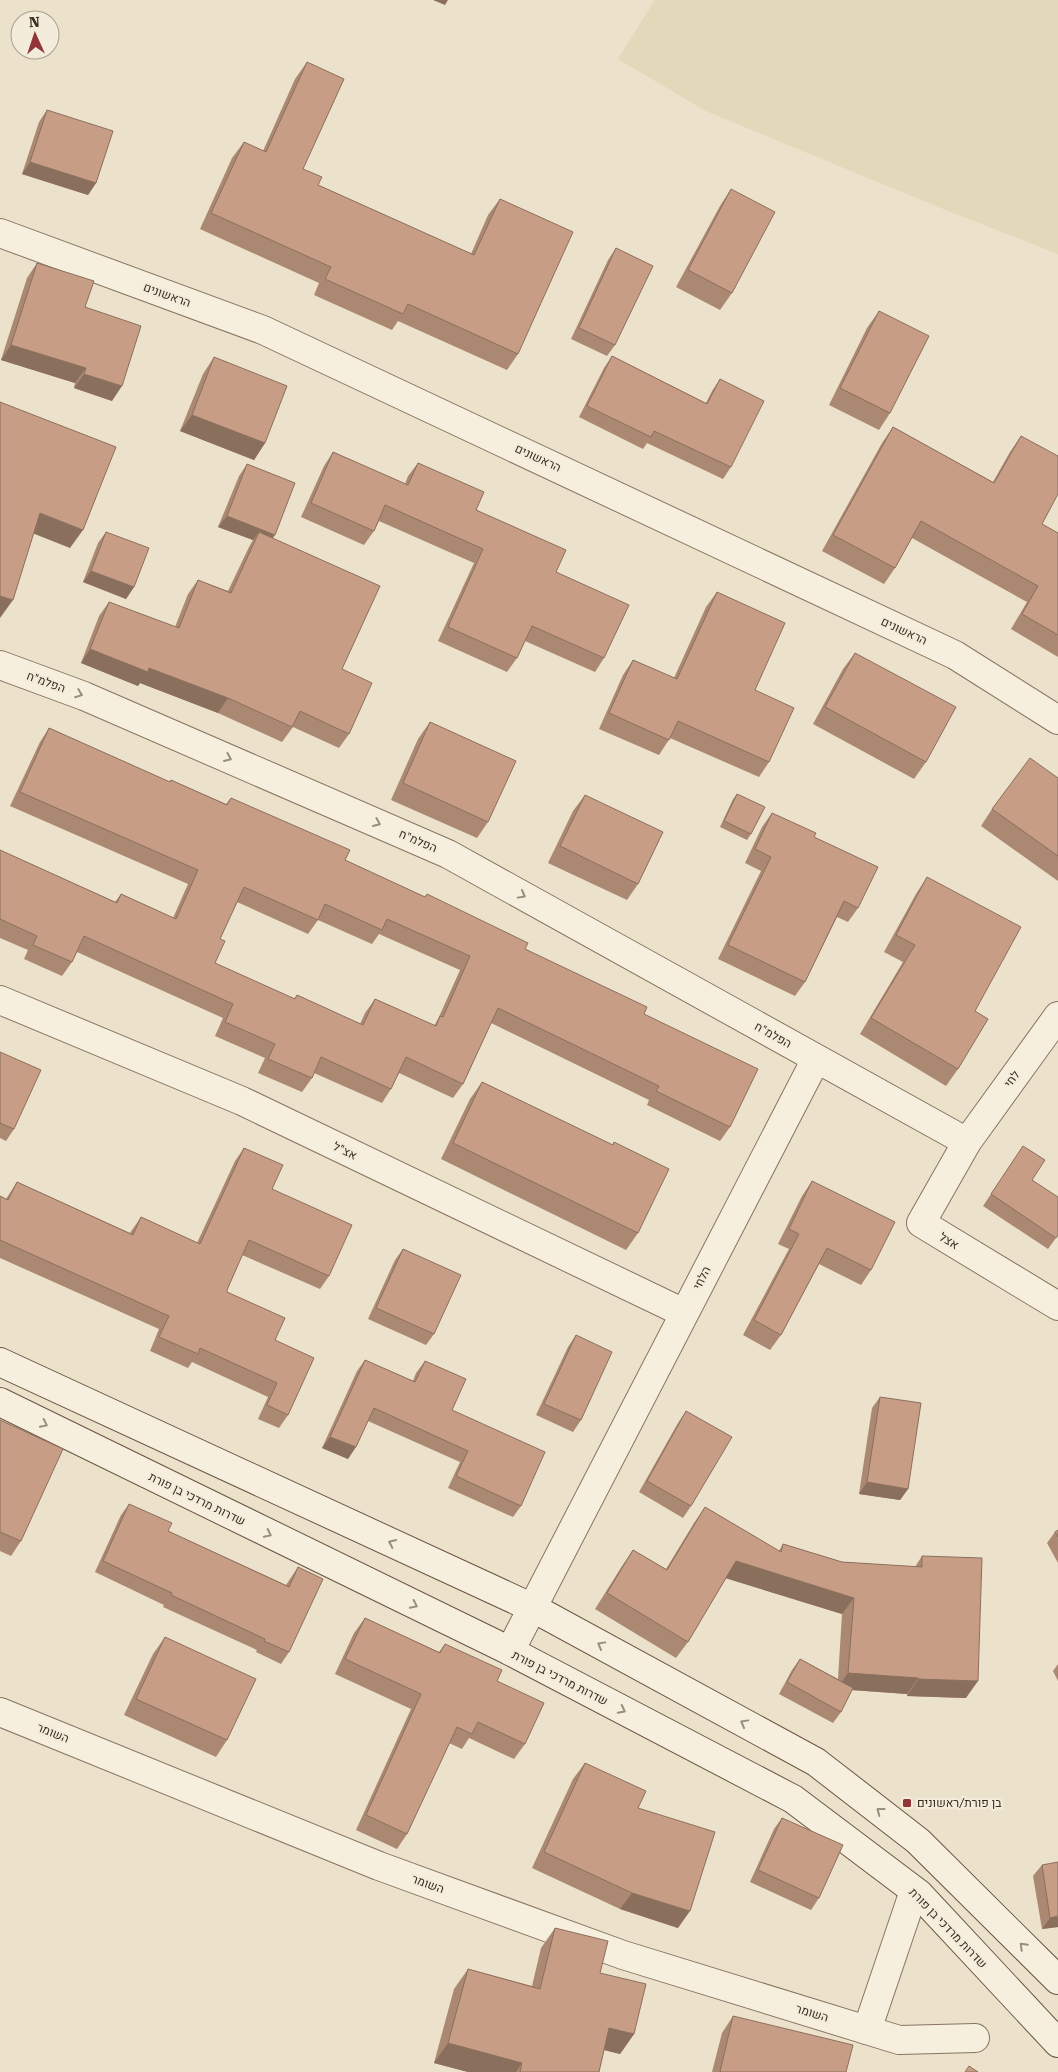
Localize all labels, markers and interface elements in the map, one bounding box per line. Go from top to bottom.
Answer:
north arrow [10,10,60,60]
text: N [29,14,40,30]
street label: הראשונים [141,280,193,310]
street label: הראשונים [513,441,563,475]
street label: הראשונים [879,614,929,648]
street label: הפלמ"ח [25,669,67,695]
one-way arrow [74,688,82,698]
one-way arrow [223,752,232,763]
one-way arrow [372,816,381,827]
street label: הפלמ"ח [397,827,439,855]
one-way arrow [517,889,526,899]
street label: הפלמ"ח [752,1019,794,1051]
street label: לחי [1001,1068,1023,1090]
street label: אצ"ל [331,1139,360,1163]
street label: אצל [937,1230,962,1252]
street label: הלחי [690,1264,714,1292]
one-way arrow [39,1418,48,1428]
street label: שדרות מרדכי בן פורת [146,1470,248,1528]
one-way arrow [263,1527,272,1537]
one-way arrow [388,1539,397,1549]
one-way arrow [409,1599,418,1609]
one-way arrow [597,1641,606,1651]
street label: שדרות מרדכי בן פורת [510,1648,610,1708]
one-way arrow [617,1704,626,1714]
one-way arrow [740,1719,749,1729]
street label: השומר [35,1720,71,1746]
place label: בן פורת/ראשונים [917,1796,1002,1810]
marker: בן פורת/ראשונים [901,1797,913,1809]
one-way arrow [876,1808,886,1817]
street label: השומר [410,1872,446,1896]
street label: שדרות מרדכי בן פורת [906,1885,990,1971]
one-way arrow [1020,1942,1029,1951]
street label: השומר [794,2001,830,2025]

